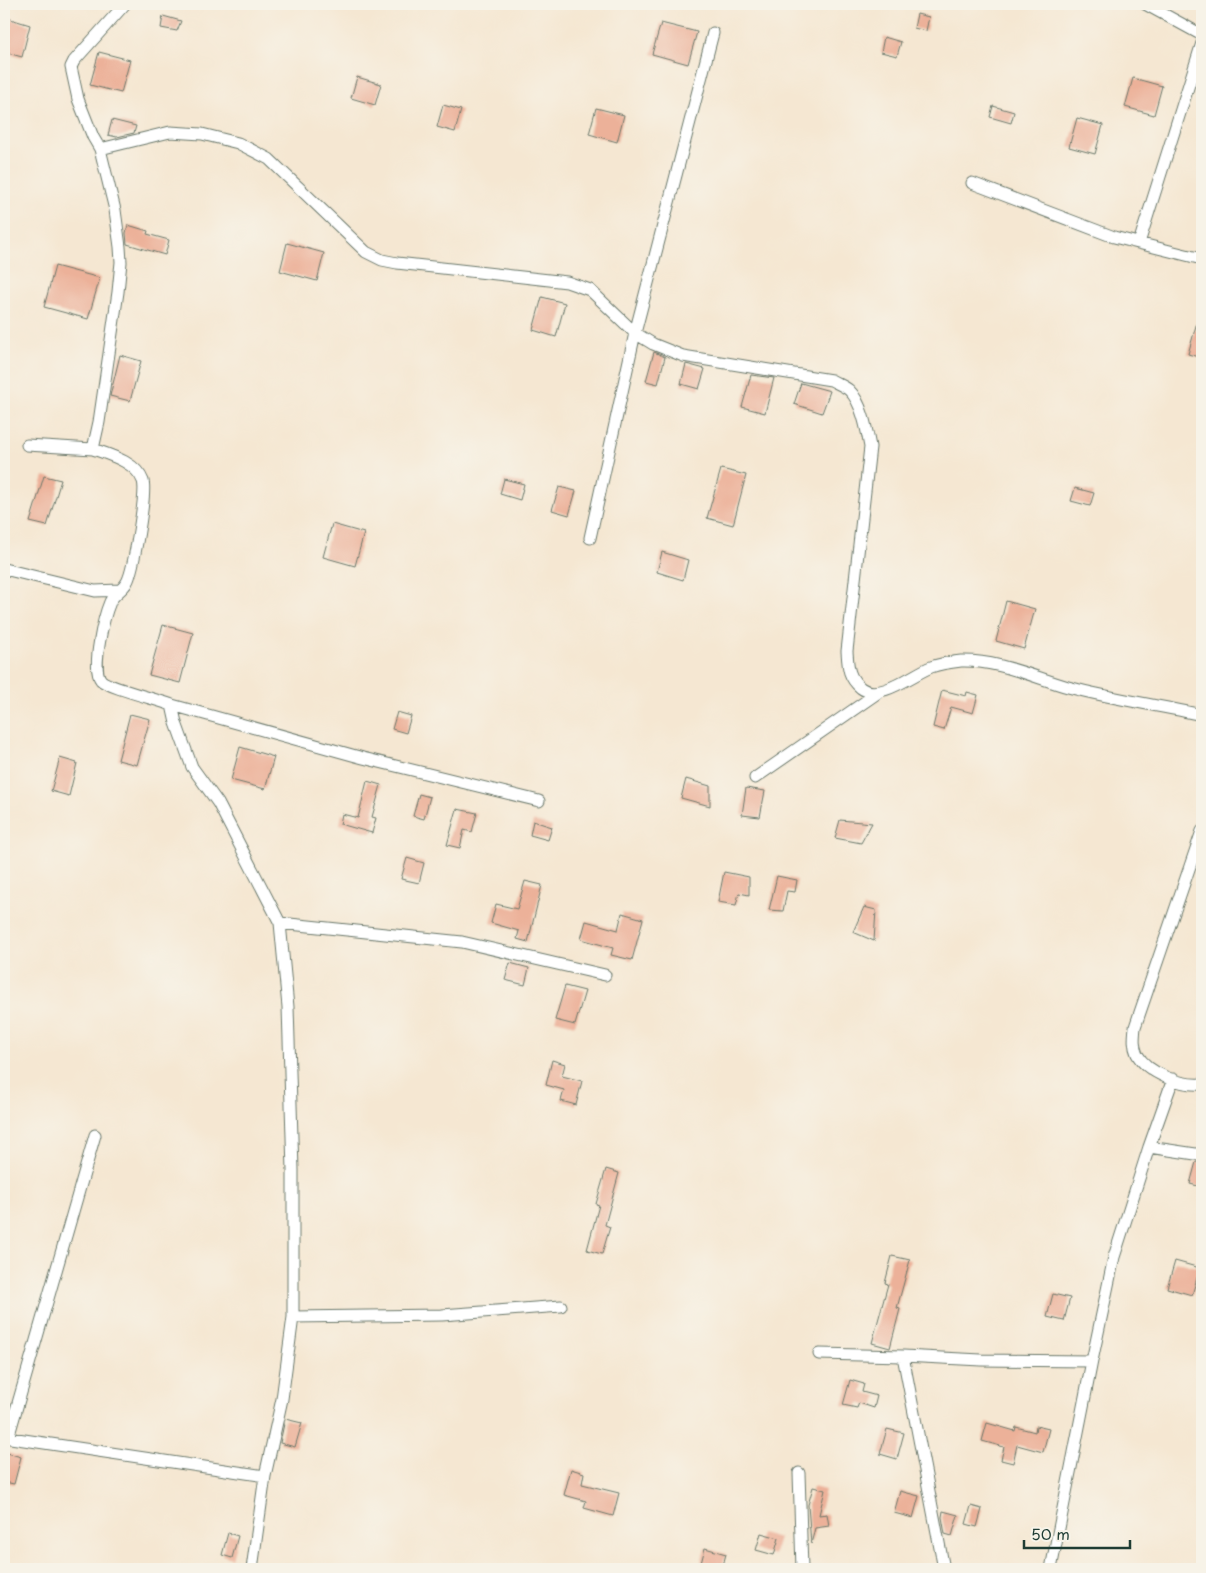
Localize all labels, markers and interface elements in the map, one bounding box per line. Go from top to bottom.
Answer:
scale bar [1024,1518,1130,1550]
text: 50 m [1031,1522,1070,1545]

